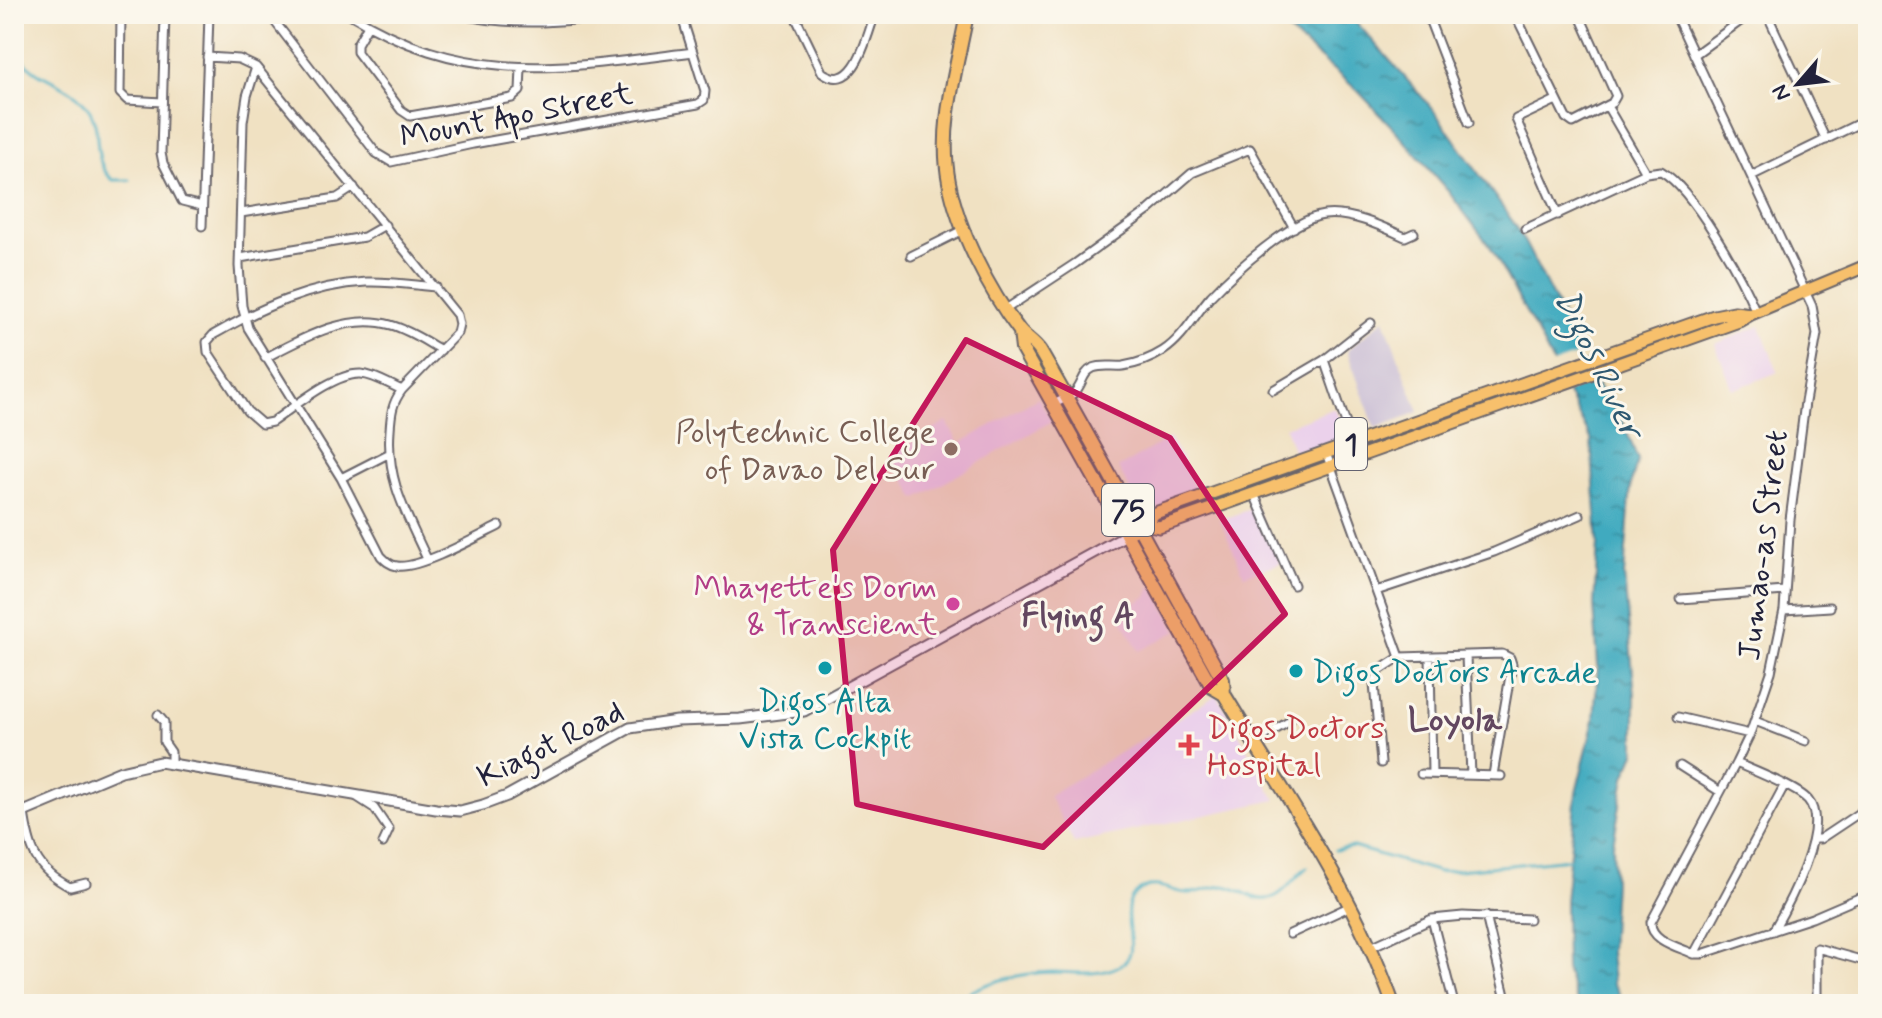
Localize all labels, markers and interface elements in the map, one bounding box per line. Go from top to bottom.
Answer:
north arrow [1758,44,1838,124]
street label: Mount Apo Street [397,73,637,162]
text: N [1766,79,1798,105]
water label: Digos River [1540,282,1655,452]
place label: Polytechnic College of Davao Del Sur [675,412,935,491]
road number: 1 [1335,418,1367,470]
street label: Jumao-as Street [1729,428,1799,663]
marker: Polytechnic College of Davao Del Sur [942,440,960,458]
road number: 75 [1102,484,1154,536]
place label: Mhayette's Dorm & Transcient [693,567,937,646]
district label: Flying A [1021,594,1135,643]
marker: Mhayette's Dorm & Transcient [944,595,962,613]
place label: Digos Doctors Arcade [1312,652,1597,697]
marker: Digos Alta Vista Cockpit [816,659,834,677]
marker: Digos Doctors Arcade [1287,662,1305,680]
place label: Digos Alta Vista Cockpit [738,681,912,760]
street label: Kiagot Road [471,691,632,801]
district label: Loyola [1408,698,1504,743]
place label: Digos Doctors Hospital [1207,708,1385,787]
marker: Digos Doctors Hospital [1178,734,1200,756]

